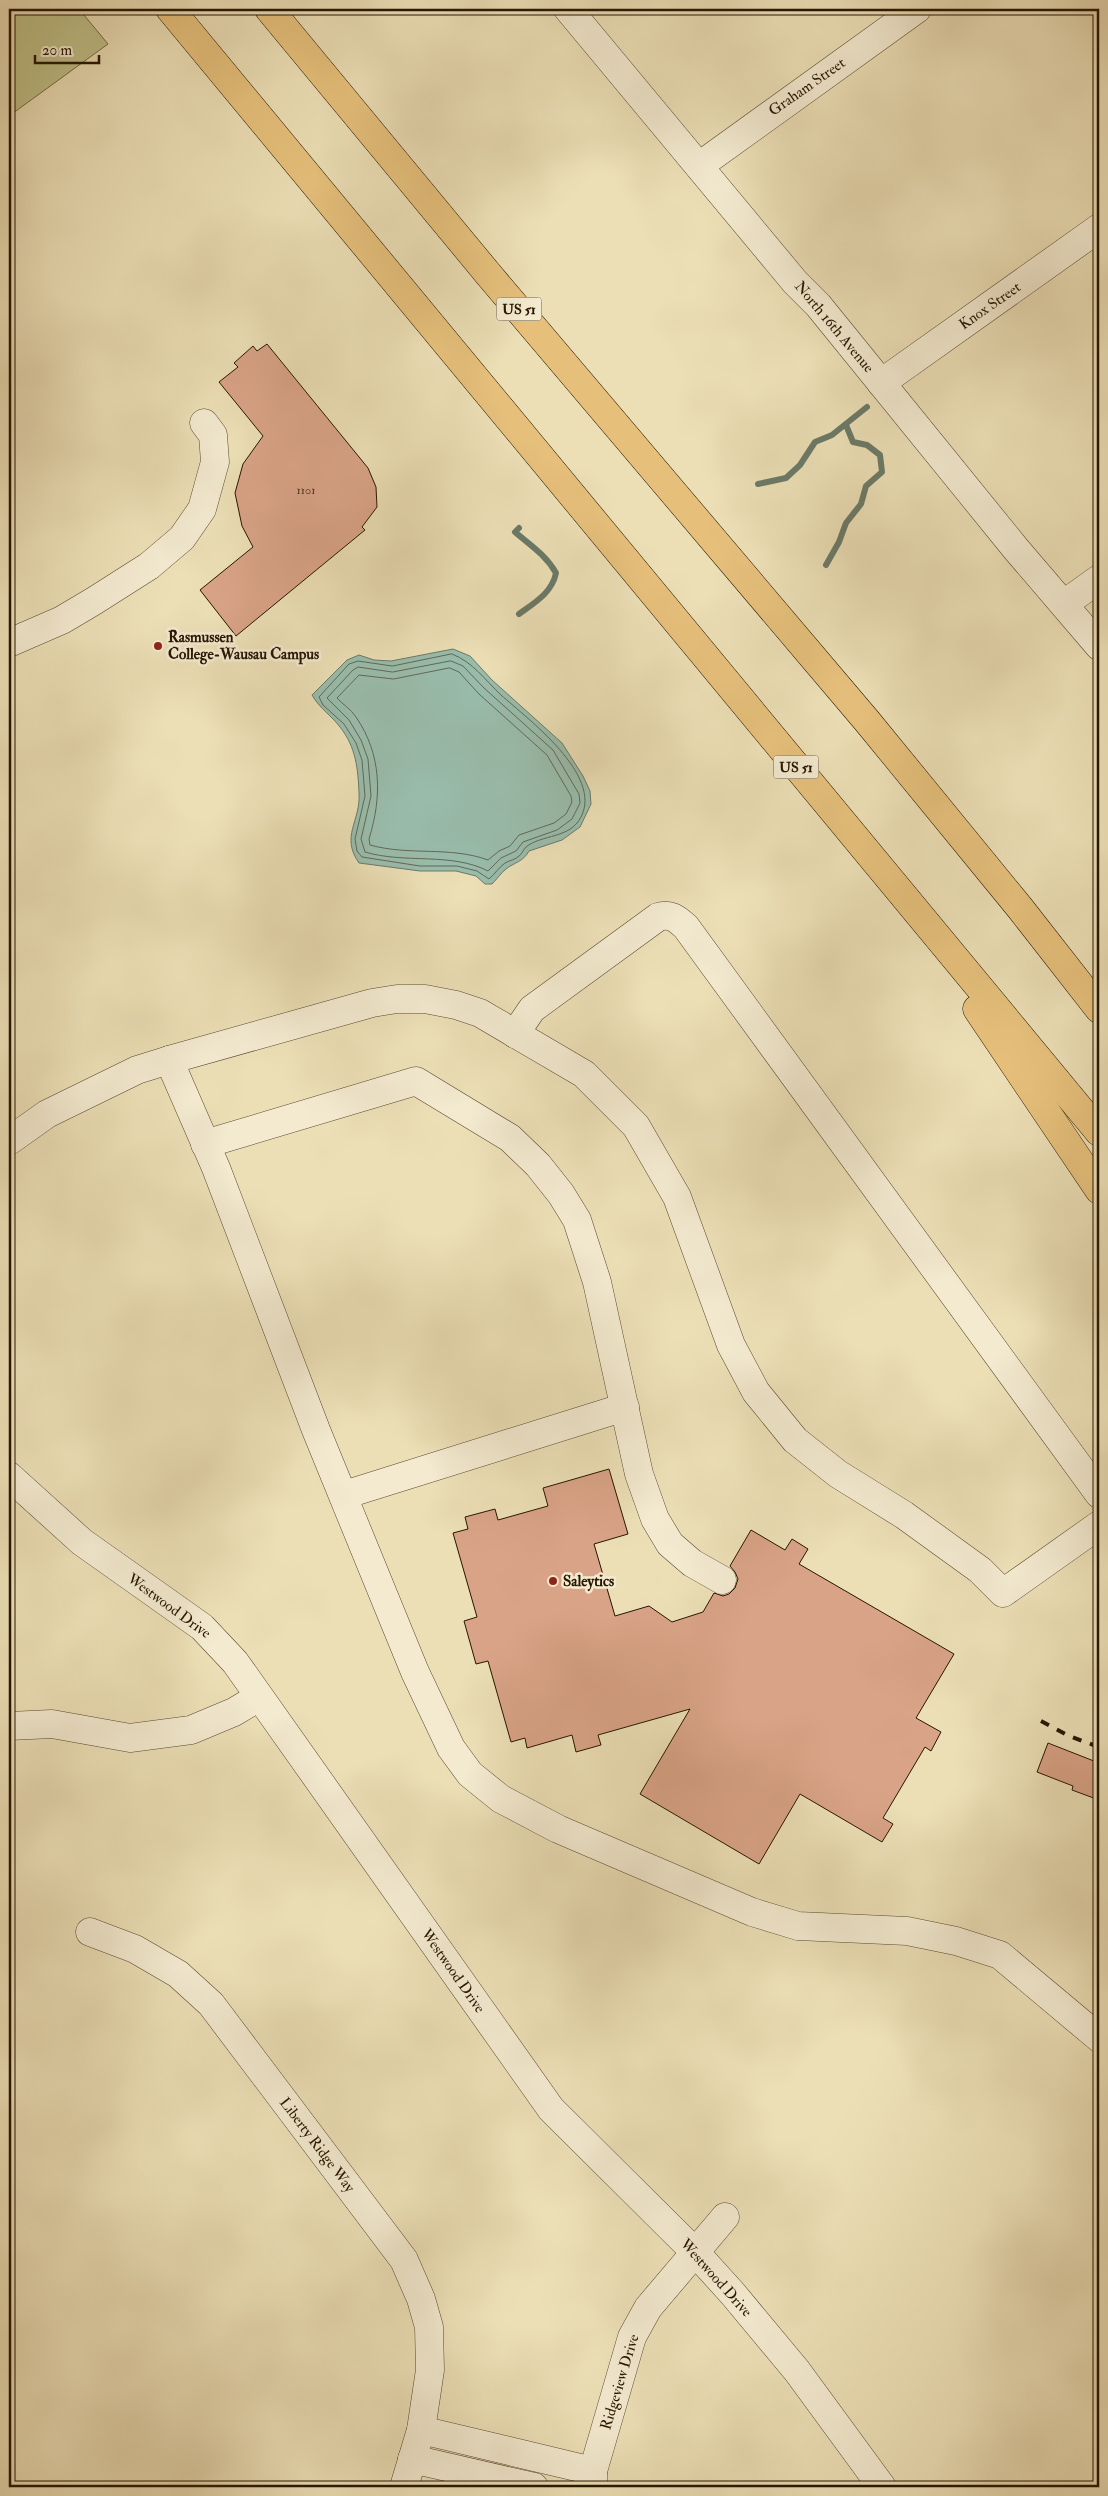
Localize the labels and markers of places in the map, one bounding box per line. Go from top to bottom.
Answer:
place label: Rasmussen College-Wausau Campus [168,628,319,665]
marker: Rasmussen College-Wausau Campus [152,640,164,652]
place label: Saleytics [563,1572,614,1592]
marker: Saleytics [547,1575,559,1587]

